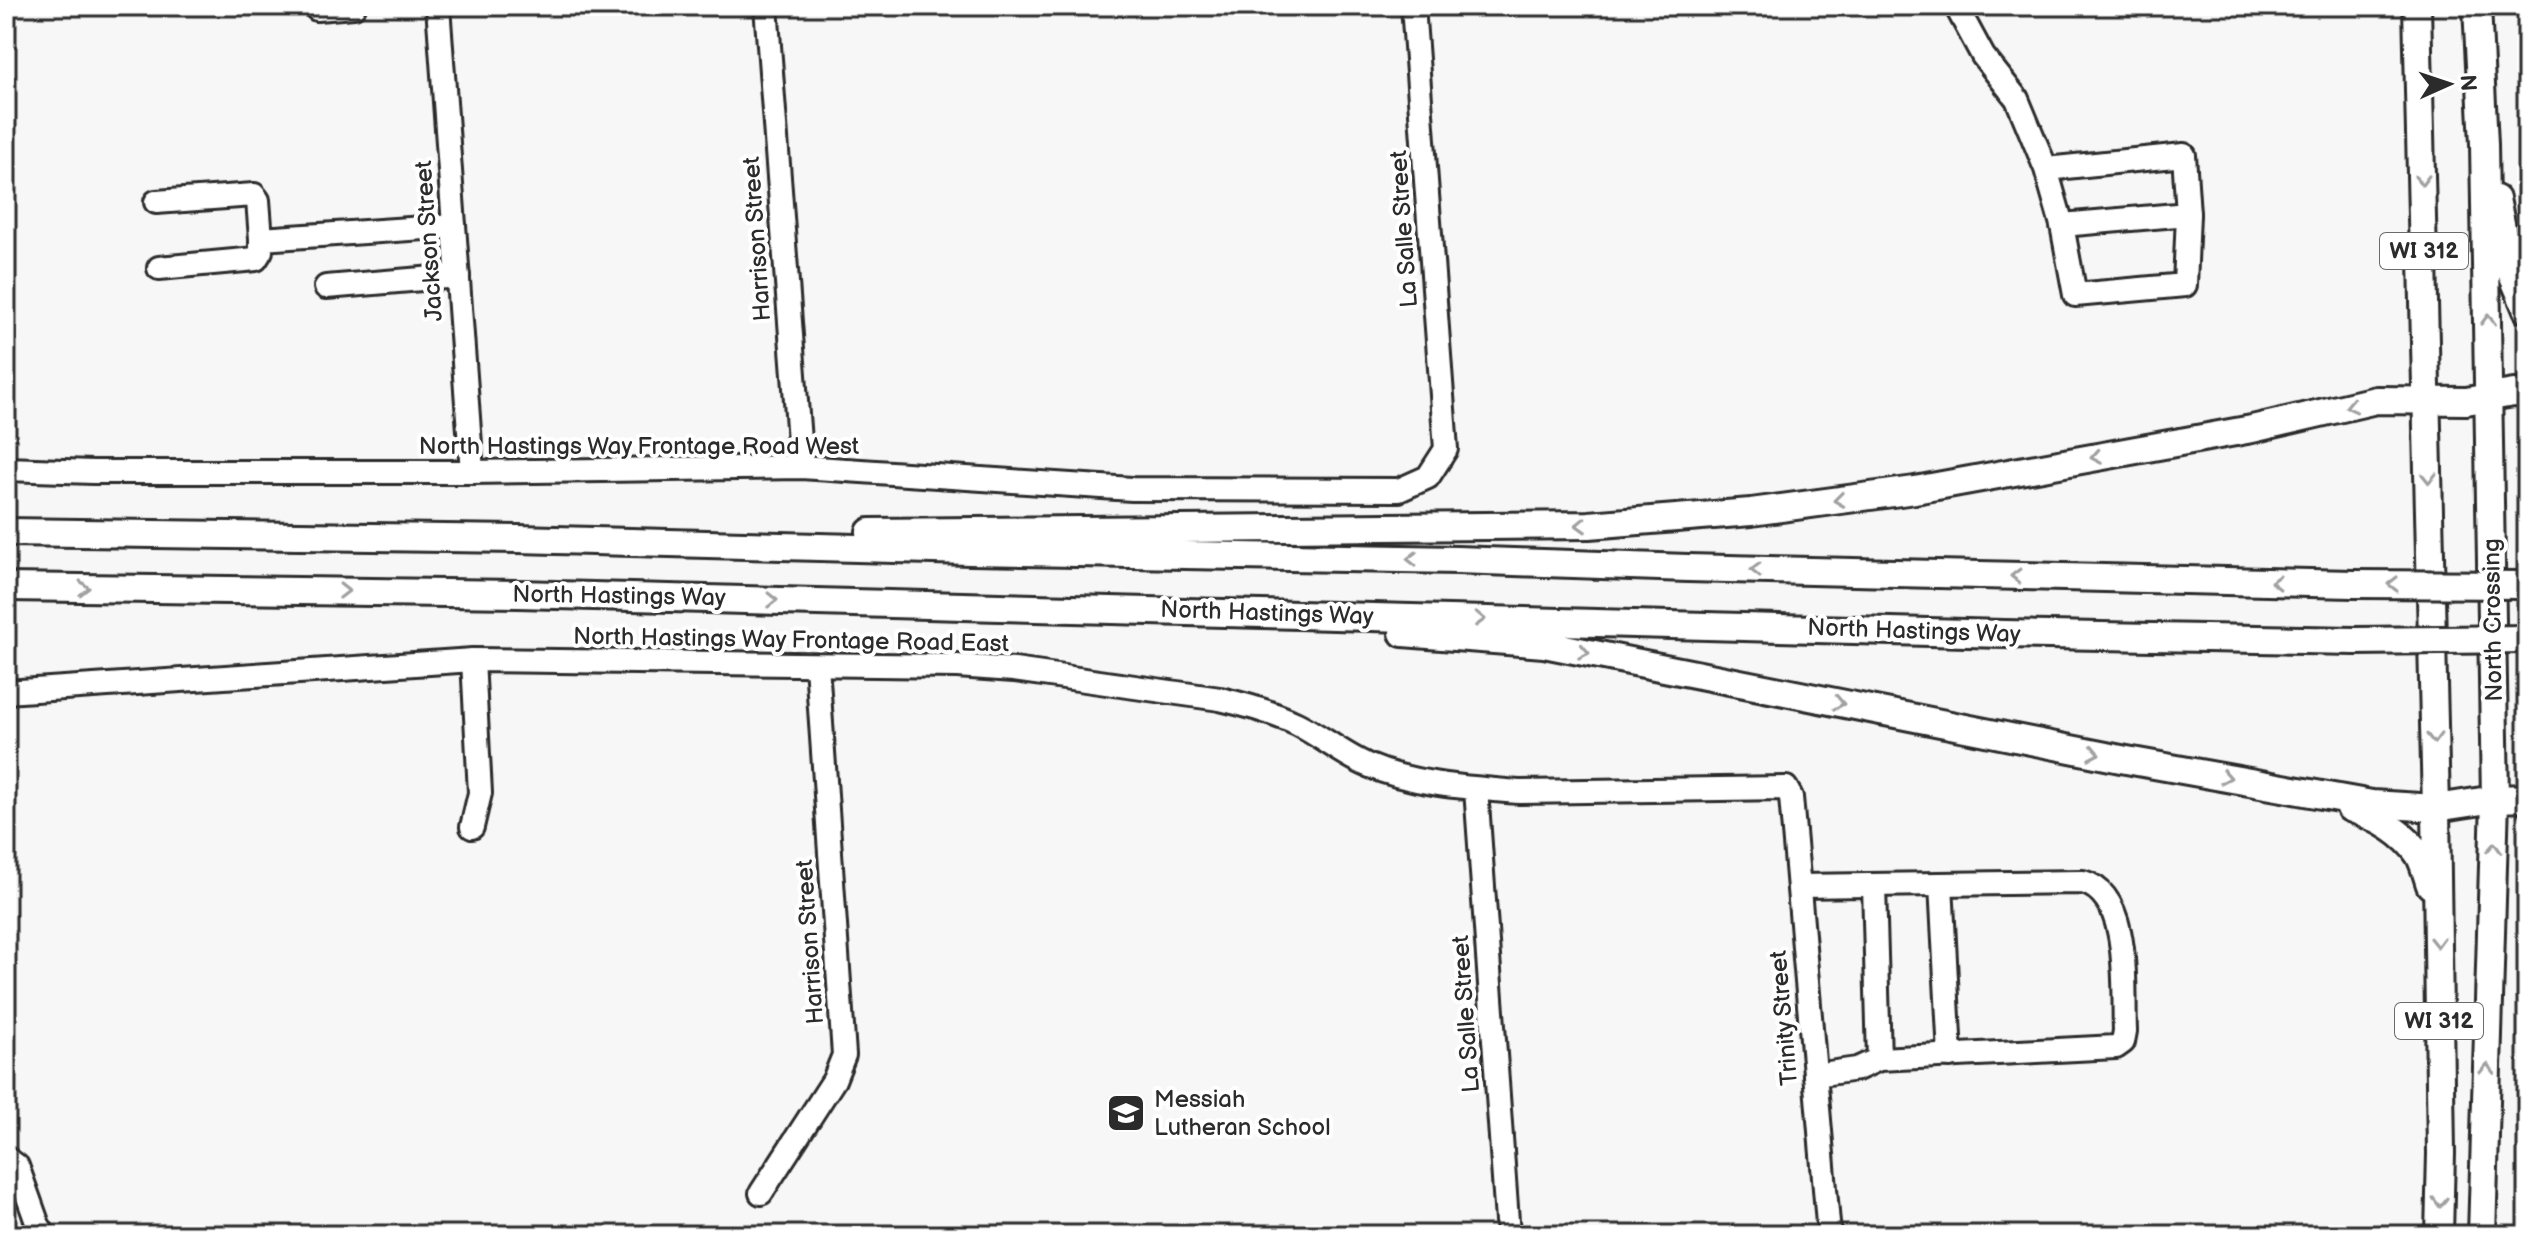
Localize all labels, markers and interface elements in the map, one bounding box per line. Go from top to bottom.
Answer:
north arrow [2409,44,2489,124]
text: N [2454,74,2481,92]
street label: La Salle Street [1384,149,1424,309]
street label: Harrison Street [737,155,777,322]
street label: Jackson Street [409,159,449,322]
one-way arrow [2413,174,2431,187]
road number: WI 312 [2380,233,2468,269]
one-way arrow [2479,313,2496,326]
one-way arrow [2344,397,2358,414]
street label: North Hastings Way Frontage Road West [419,432,860,461]
one-way arrow [2089,448,2103,465]
one-way arrow [2421,472,2438,485]
one-way arrow [1833,491,1846,508]
one-way arrow [1574,517,1587,534]
street label: North Crossing [2477,538,2509,702]
one-way arrow [1405,550,1418,568]
one-way arrow [1749,561,1762,578]
one-way arrow [2009,567,2022,585]
one-way arrow [2269,574,2282,591]
one-way arrow [2386,575,2399,593]
one-way arrow [78,580,91,597]
street label: North Hastings Way [512,580,726,612]
one-way arrow [338,583,351,600]
one-way arrow [766,591,779,608]
street label: North Hastings Way [1160,595,1374,631]
one-way arrow [1474,610,1487,627]
street label: North Hastings Way [1807,613,2021,649]
street label: North Hastings Way Frontage Road East [573,622,1010,658]
one-way arrow [1577,643,1591,660]
one-way arrow [1832,693,1846,710]
one-way arrow [2426,732,2443,745]
one-way arrow [2087,744,2100,761]
one-way arrow [2220,768,2233,785]
one-way arrow [2485,841,2502,854]
street label: Harrison Street [790,858,830,1025]
street label: La Salle Street [1446,934,1486,1094]
one-way arrow [2429,936,2446,949]
street label: Trinity Street [1764,949,1804,1087]
road number: WI 312 [2395,1003,2483,1039]
one-way arrow [2478,1062,2495,1075]
place label: Messiah Lutheran School [1154,1085,1331,1142]
school or university icon: Messiah Lutheran School [1105,1092,1147,1134]
one-way arrow [2431,1196,2449,1209]

